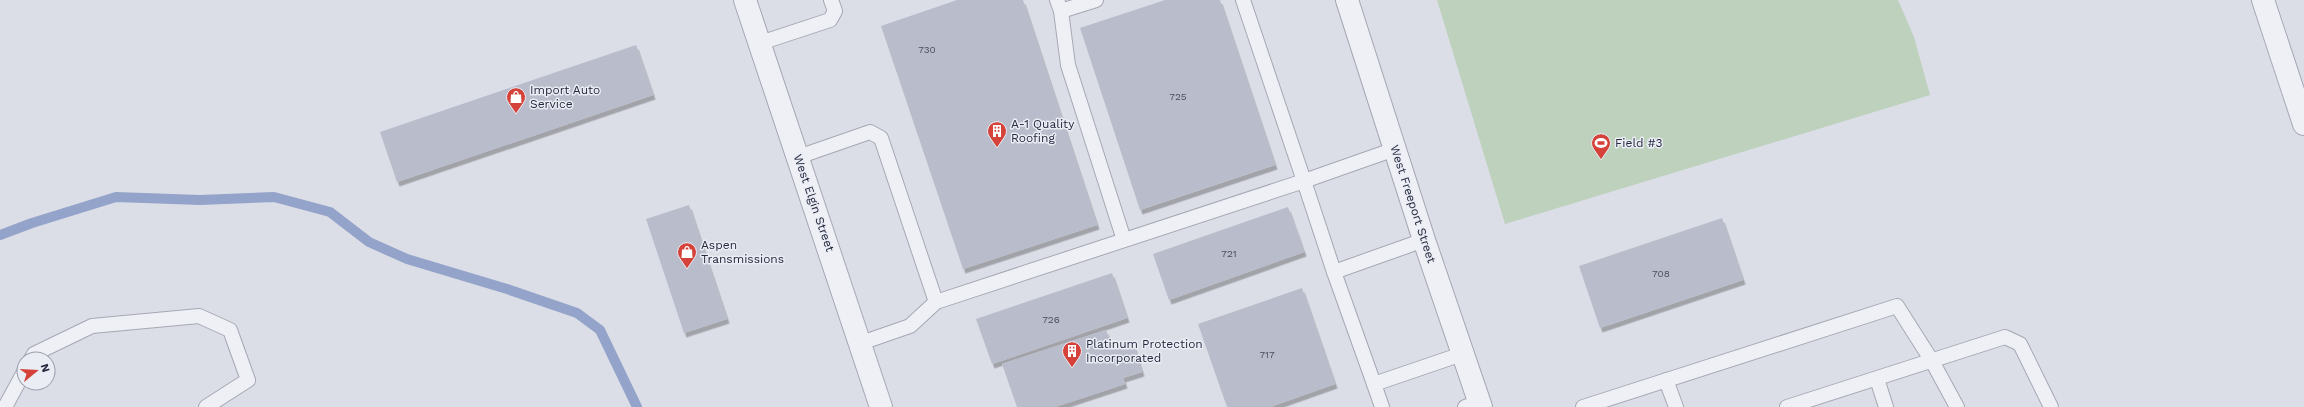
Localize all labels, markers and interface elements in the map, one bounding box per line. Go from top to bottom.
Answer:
house number: 730 [918,44,936,55]
place label: Import Auto Service [530,83,600,111]
shop icon: Import Auto Service [505,86,527,114]
house number: 725 [1169,91,1187,102]
place label: A-1 Quality Roofing [1011,117,1075,145]
building icon: A-1 Quality Roofing [986,120,1008,148]
sports icon: Field #3 [1590,132,1612,160]
place label: Field #3 [1615,136,1662,150]
street label: West Freeport Street [1387,143,1439,265]
street label: West Elgin Street [791,152,837,254]
place label: Aspen Transmissions [701,238,784,266]
shop icon: Aspen Transmissions [676,241,698,269]
house number: 721 [1221,248,1237,259]
house number: 708 [1652,268,1670,279]
house number: 726 [1042,314,1060,325]
place label: Platinum Protection Incorporated [1086,337,1203,365]
building icon: Platinum Protection Incorporated [1061,340,1083,368]
house number: 717 [1259,349,1275,360]
north arrow [16,351,56,391]
text: N [38,362,52,374]

